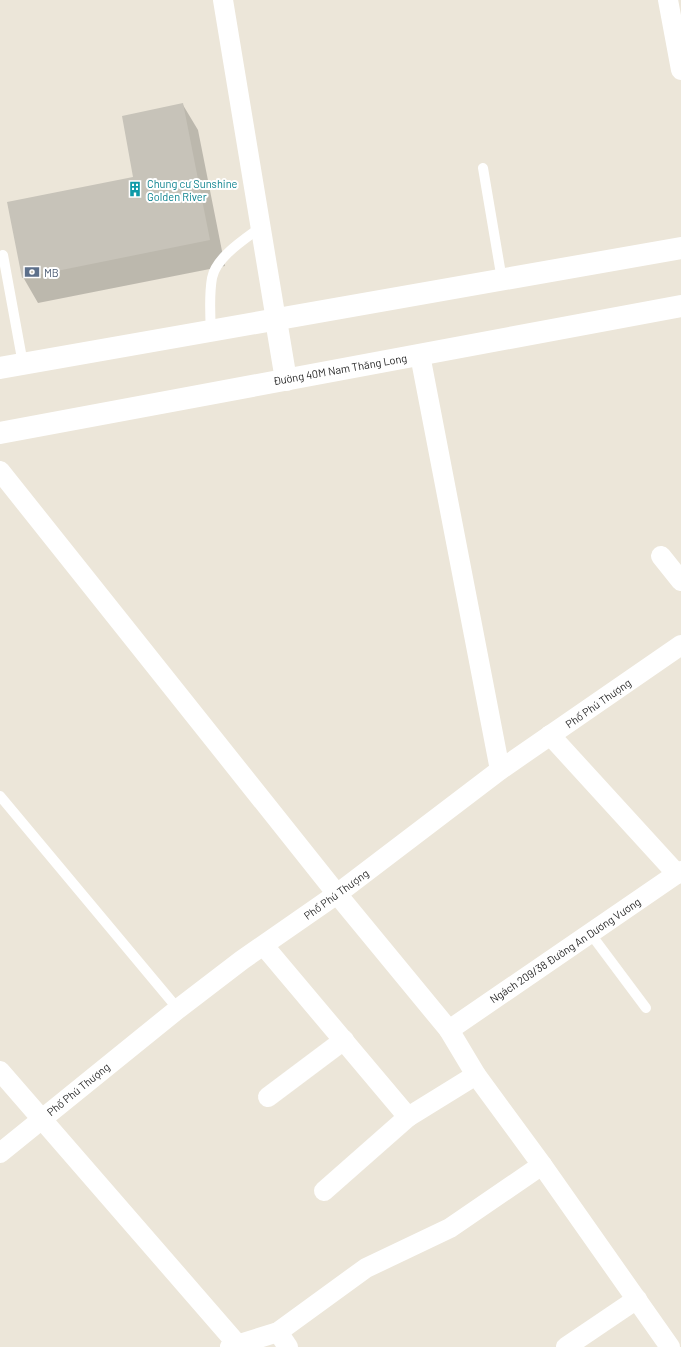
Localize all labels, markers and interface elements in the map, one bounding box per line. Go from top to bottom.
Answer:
place label: Chung cư Sunshine Golden River [147,177,237,203]
building icon: Chung cư Sunshine Golden River [126,180,144,198]
bank icon: MB [23,263,41,281]
place label: MB [44,266,59,279]
street label: Đường 40M Nam Thăng Long [272,351,408,387]
street label: Phố Phú Thượng [563,676,633,730]
street label: Phố Phú Thượng [301,866,371,922]
street label: Ngách 209/38 Đường An Dương Vương [487,894,643,1005]
street label: Phố Phú Thượng [44,1060,112,1118]

